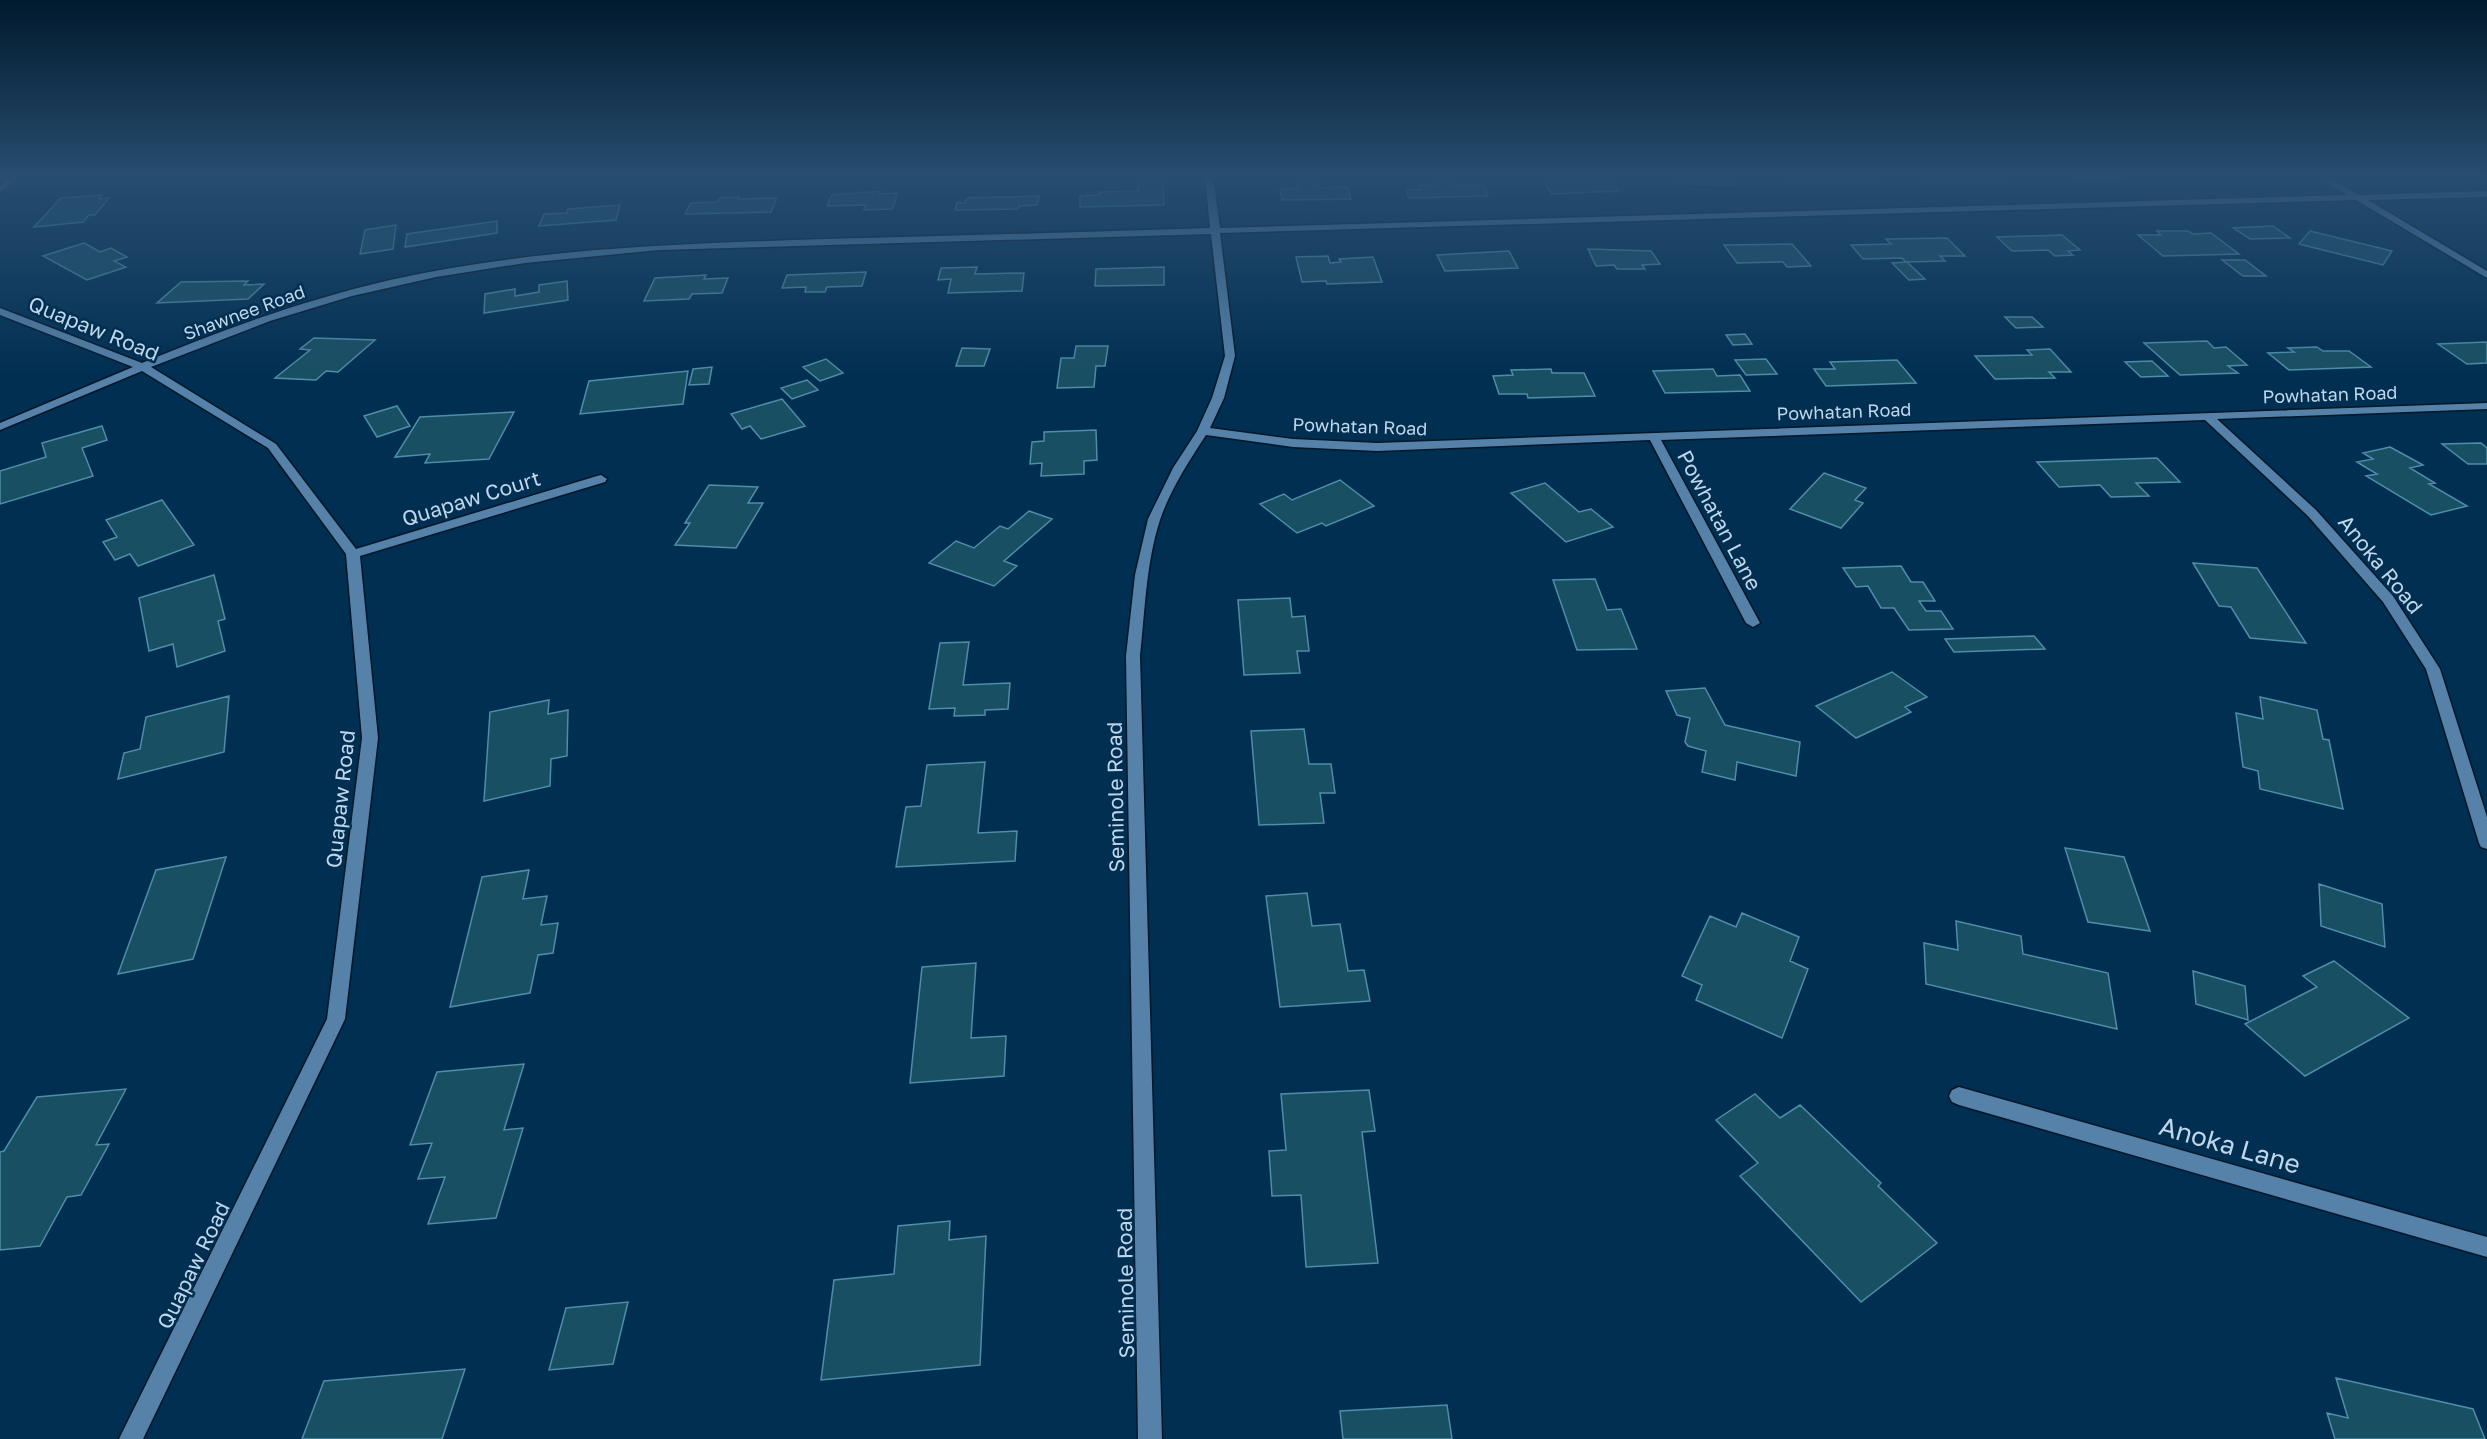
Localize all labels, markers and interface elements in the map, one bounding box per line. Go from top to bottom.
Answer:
street label: Shawnee Road [180,280,308,344]
street label: Quapaw Road [25,290,163,366]
street label: Powhatan Road [2262,381,2398,407]
street label: Powhatan Road [1776,398,1912,424]
street label: Powhatan Road [1292,413,1428,439]
street label: Powhatan Lane [1672,445,1768,595]
street label: Quapaw Court [399,465,543,531]
street label: Anoka Road [2333,509,2429,619]
street label: Seminole Road [1101,721,1129,873]
street label: Quapaw Road [320,729,360,869]
street label: Anoka Lane [2156,1110,2304,1180]
street label: Quapaw Road [151,1197,235,1333]
street label: Seminole Road [1111,1207,1139,1359]

